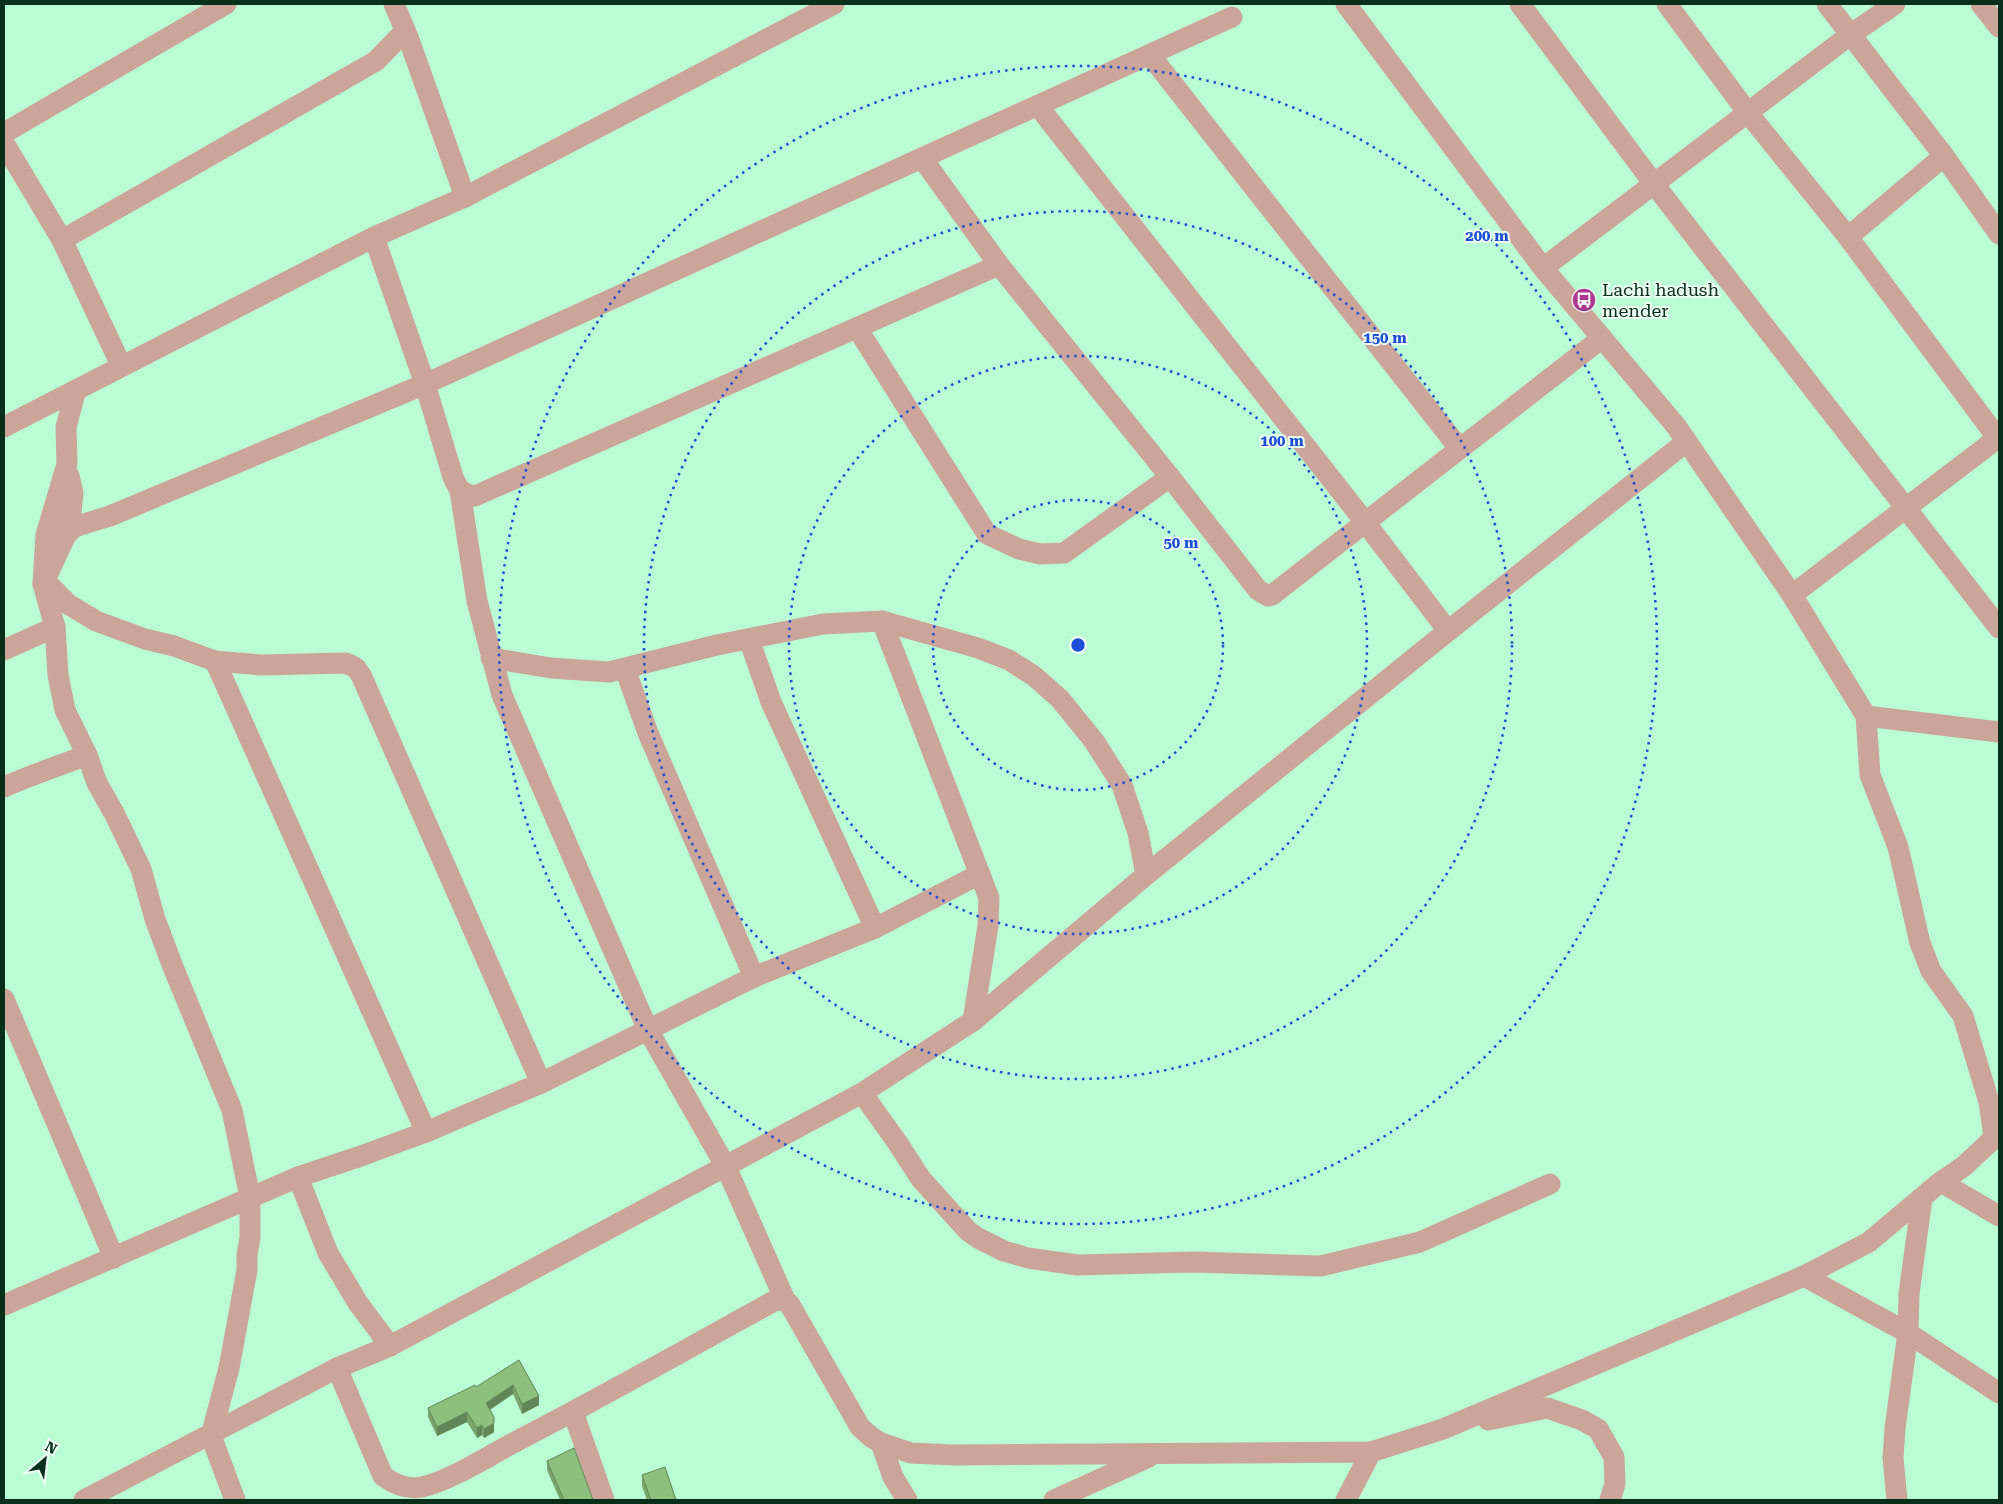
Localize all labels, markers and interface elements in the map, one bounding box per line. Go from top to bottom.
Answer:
text: 200 m [1465,227,1509,245]
place label: Lachi hadush mender [1602,279,1719,321]
bus stop icon: Lachi hadush mender [1571,287,1597,313]
text: 150 m [1363,329,1407,347]
text: 100 m [1260,432,1304,450]
text: 50 m [1163,534,1199,552]
centre of rings [1069,636,1087,654]
north arrow [20,1434,70,1484]
text: N [43,1438,60,1457]

